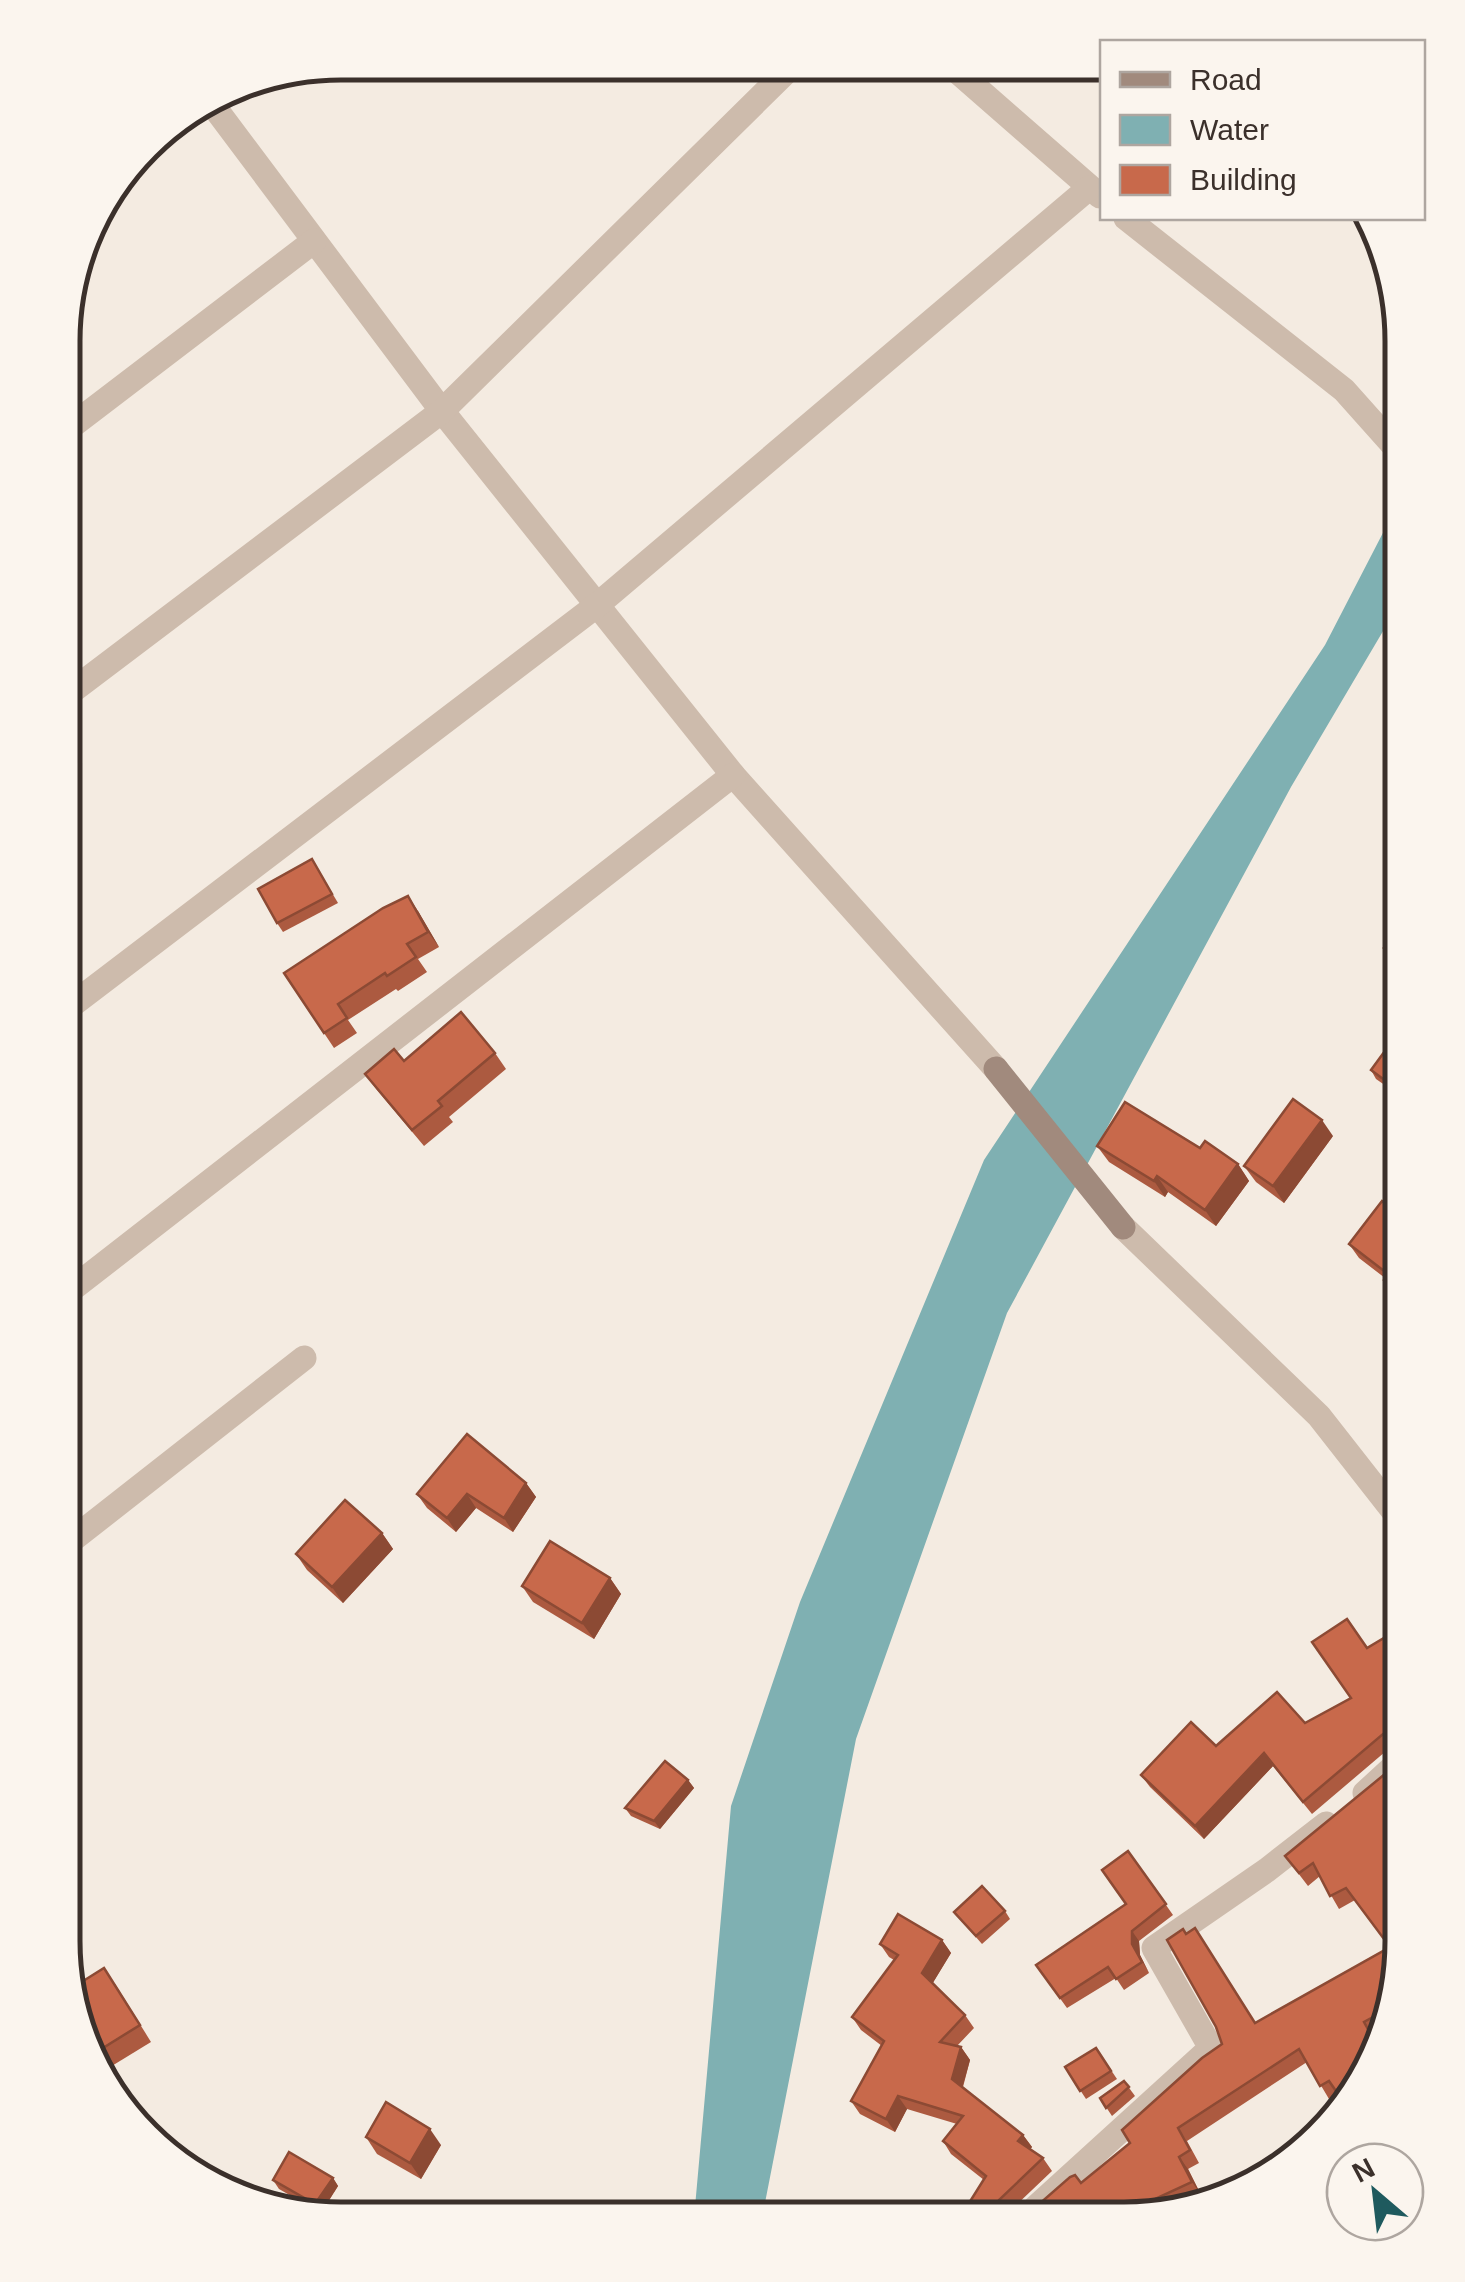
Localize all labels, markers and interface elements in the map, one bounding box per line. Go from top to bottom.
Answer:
legend [1100,40,1425,220]
text: Road [1190,63,1262,96]
text: Water [1190,113,1269,146]
text: Building [1190,163,1297,196]
north arrow [1325,2142,1425,2242]
text: N [1347,2152,1380,2189]

